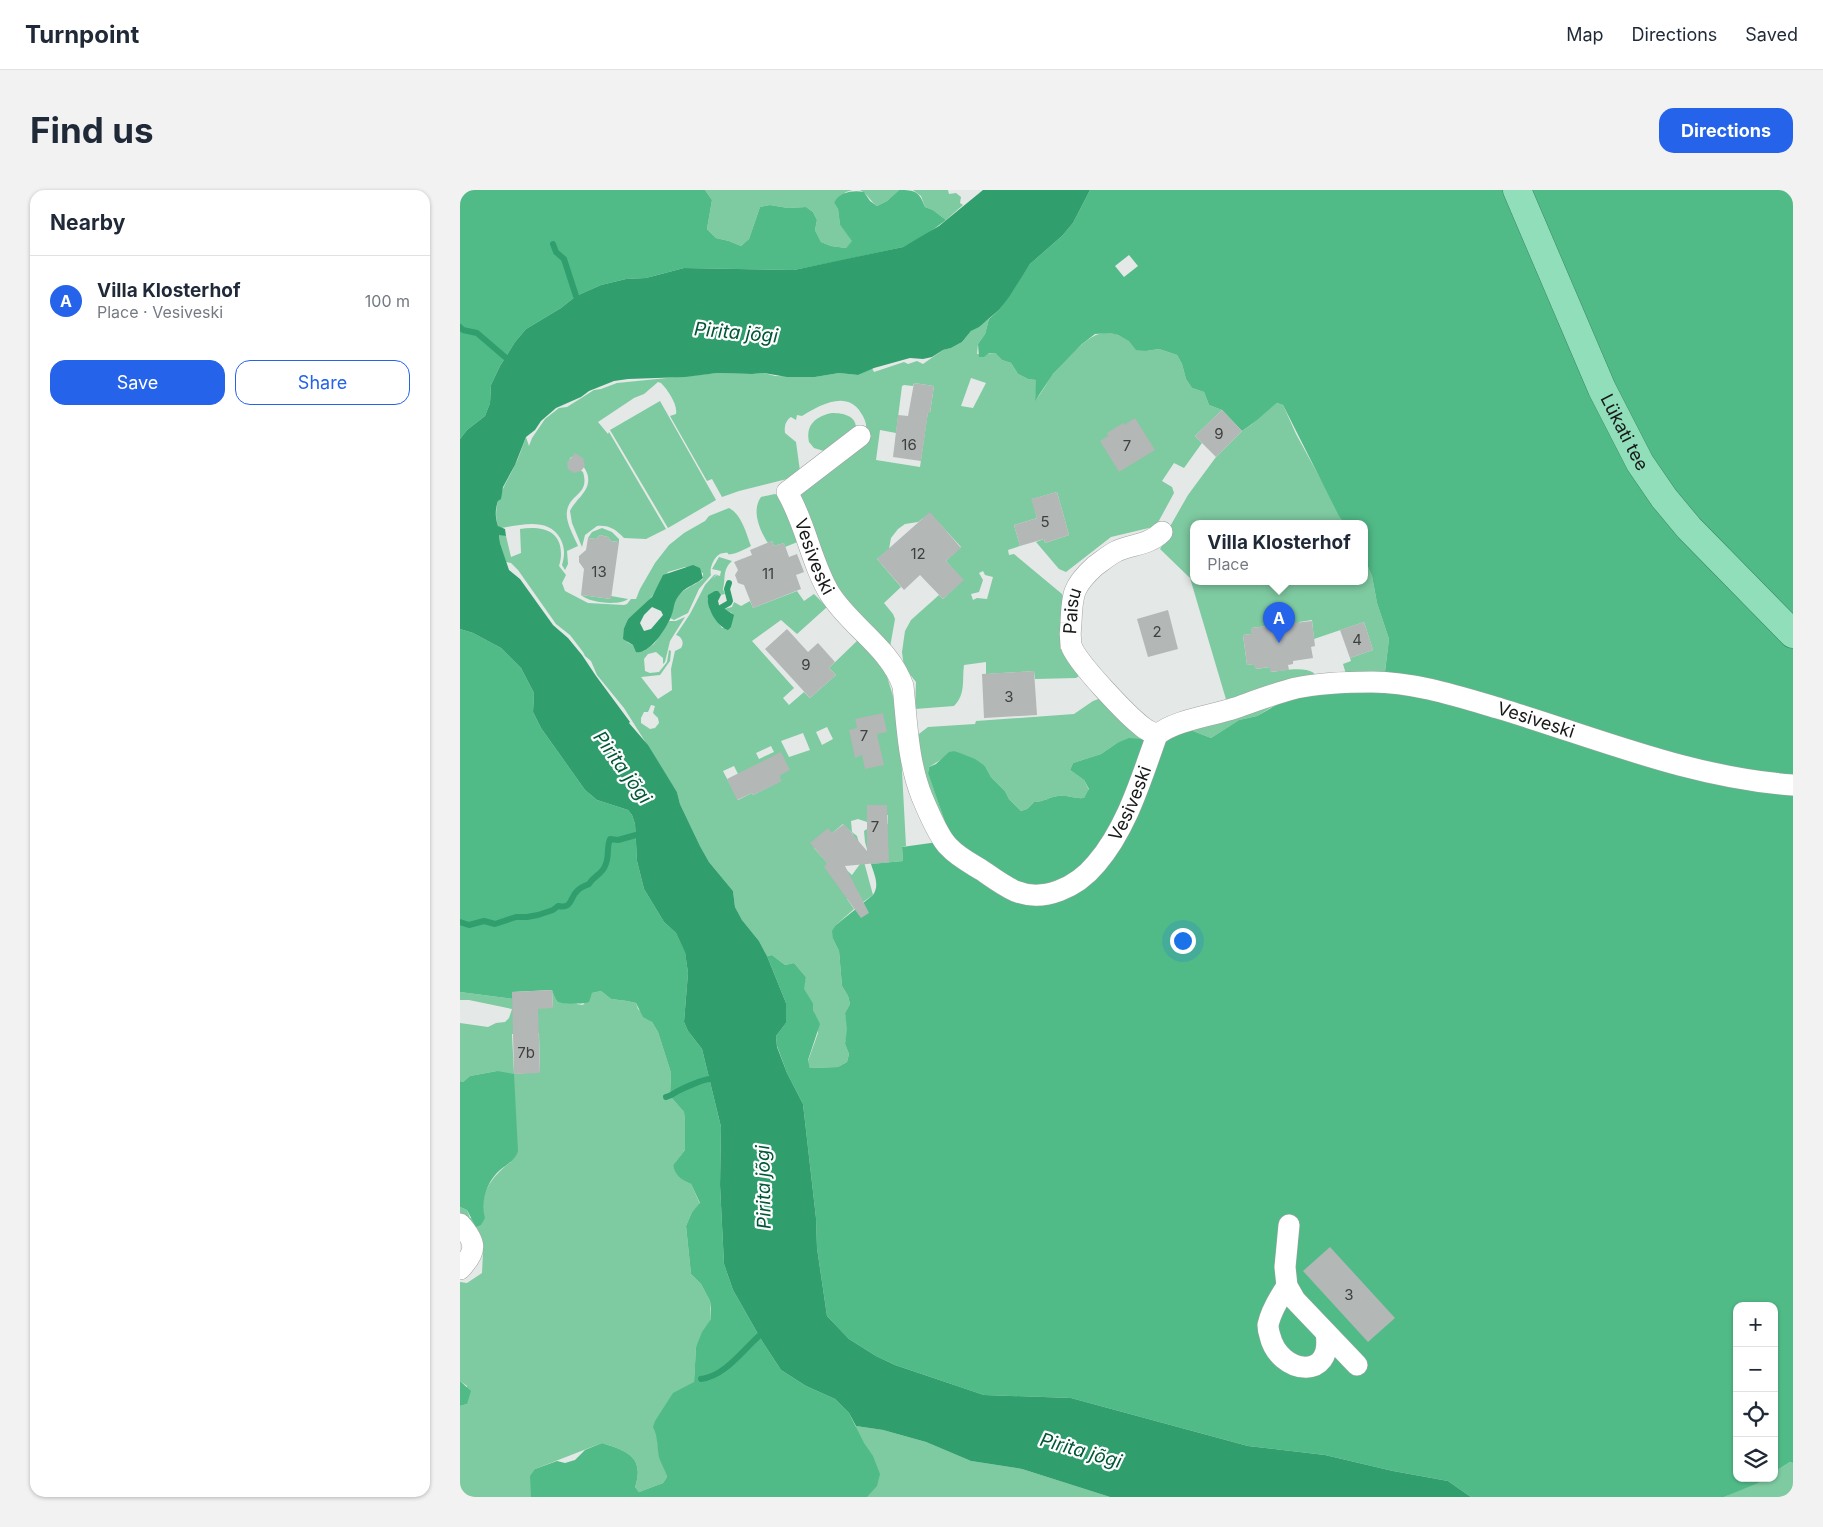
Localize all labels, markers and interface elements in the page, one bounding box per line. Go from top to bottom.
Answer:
text: Turnpoint [25,20,139,49]
text: Map [1566,24,1604,45]
text: Directions [1632,24,1717,45]
text: Saved [1745,24,1798,45]
button: Directions [1659,108,1793,153]
text: Find us [30,109,154,151]
text: Nearby [50,210,125,235]
text: Villa Klosterhof [97,279,240,302]
text: A [60,291,72,311]
text: 100 m [365,291,410,311]
text: Place · Vesiveski [97,302,223,322]
water label: Pirita jõgi [693,317,779,348]
button: Save [50,360,225,405]
button: Share [235,360,410,405]
street label: Lükati tee [1596,390,1653,474]
house number: 9 [1214,424,1224,443]
house number: 16 [901,435,917,454]
house number: 7 [1123,436,1131,455]
house number: 5 [1040,512,1050,531]
street label: Vesiveski [791,515,839,598]
popup [1190,520,1368,585]
text: Villa Klosterhof [1207,531,1351,554]
house number: 12 [910,544,926,563]
text: Place [1207,554,1249,574]
house number: 13 [591,562,607,581]
house number: 11 [762,564,774,583]
street label: Paisu [1059,585,1085,635]
pin: A [1263,602,1295,643]
house number: 2 [1152,622,1162,641]
house number: 4 [1352,630,1362,649]
house number: 9 [801,655,811,674]
house number: 3 [1004,687,1014,706]
street label: Vesiveski [1495,698,1577,742]
water label: Pirita jõgi [589,726,657,808]
house number: 7 [860,726,868,745]
street label: Vesiveski [1104,763,1155,845]
house number: 7 [871,817,879,836]
your location [1170,928,1196,954]
house number: 7b [517,1043,535,1062]
water label: Pirita jõgi [751,1144,776,1229]
house number: 3 [1344,1285,1354,1304]
map controls [1733,1302,1778,1482]
button: + [1733,1302,1778,1347]
button: − [1733,1347,1778,1392]
button: locate [1733,1392,1778,1437]
water label: Pirita jõgi [1037,1428,1125,1473]
button: layers [1733,1437,1778,1482]

